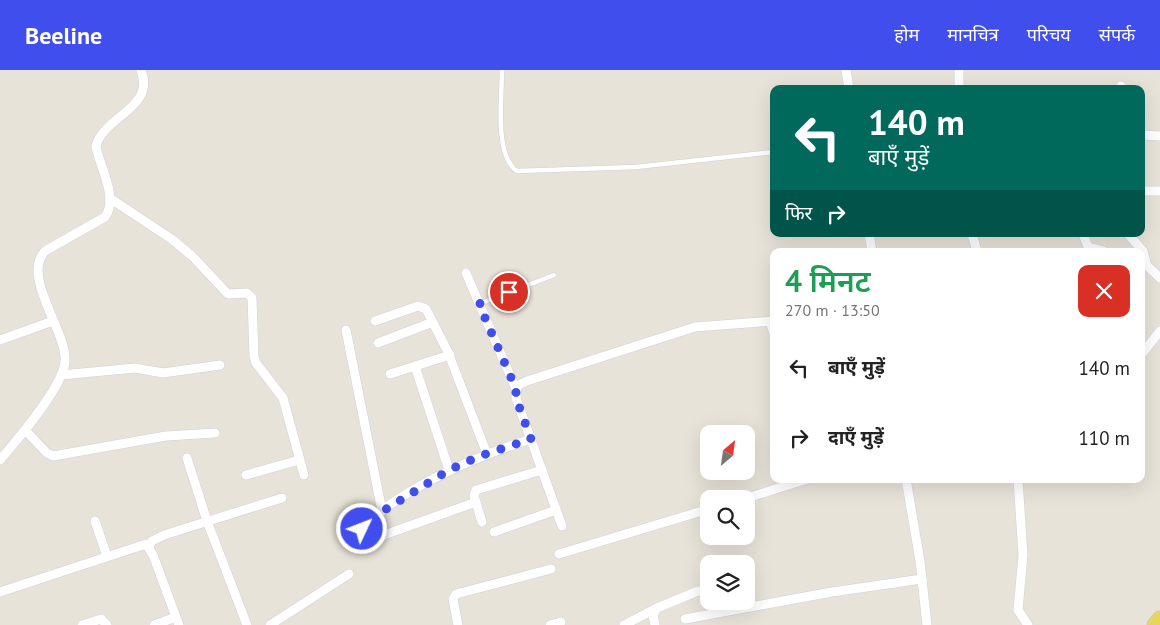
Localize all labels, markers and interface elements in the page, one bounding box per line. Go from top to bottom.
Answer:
text: Beeline [25,20,102,51]
text: होम [894,23,919,46]
text: मानचित्र [947,23,999,46]
text: परिचय [1027,23,1071,46]
text: संपर्क [1099,23,1135,46]
text: 140 m [868,99,965,145]
icon: left [785,105,850,170]
text: बाएँ मुड़ें [868,143,929,171]
icon: right [822,200,850,228]
text: फिर [785,201,812,225]
text: 4 मिनट [785,261,871,300]
button: close [1078,265,1130,317]
pin [488,271,530,313]
icon: arrive [495,278,523,306]
text: 270 m · 13:50 [785,300,880,320]
icon: left [785,354,813,382]
text: बाएँ मुड़ें [828,355,885,379]
text: 140 m [1078,356,1130,380]
icon: right [785,424,813,452]
north arrow [700,425,755,480]
map controls [700,425,755,610]
text: दाएँ मुड़ें [828,425,884,449]
text: 110 m [1078,426,1130,450]
button: search [700,490,755,545]
position arrow [335,502,387,554]
button: layers [700,555,755,610]

